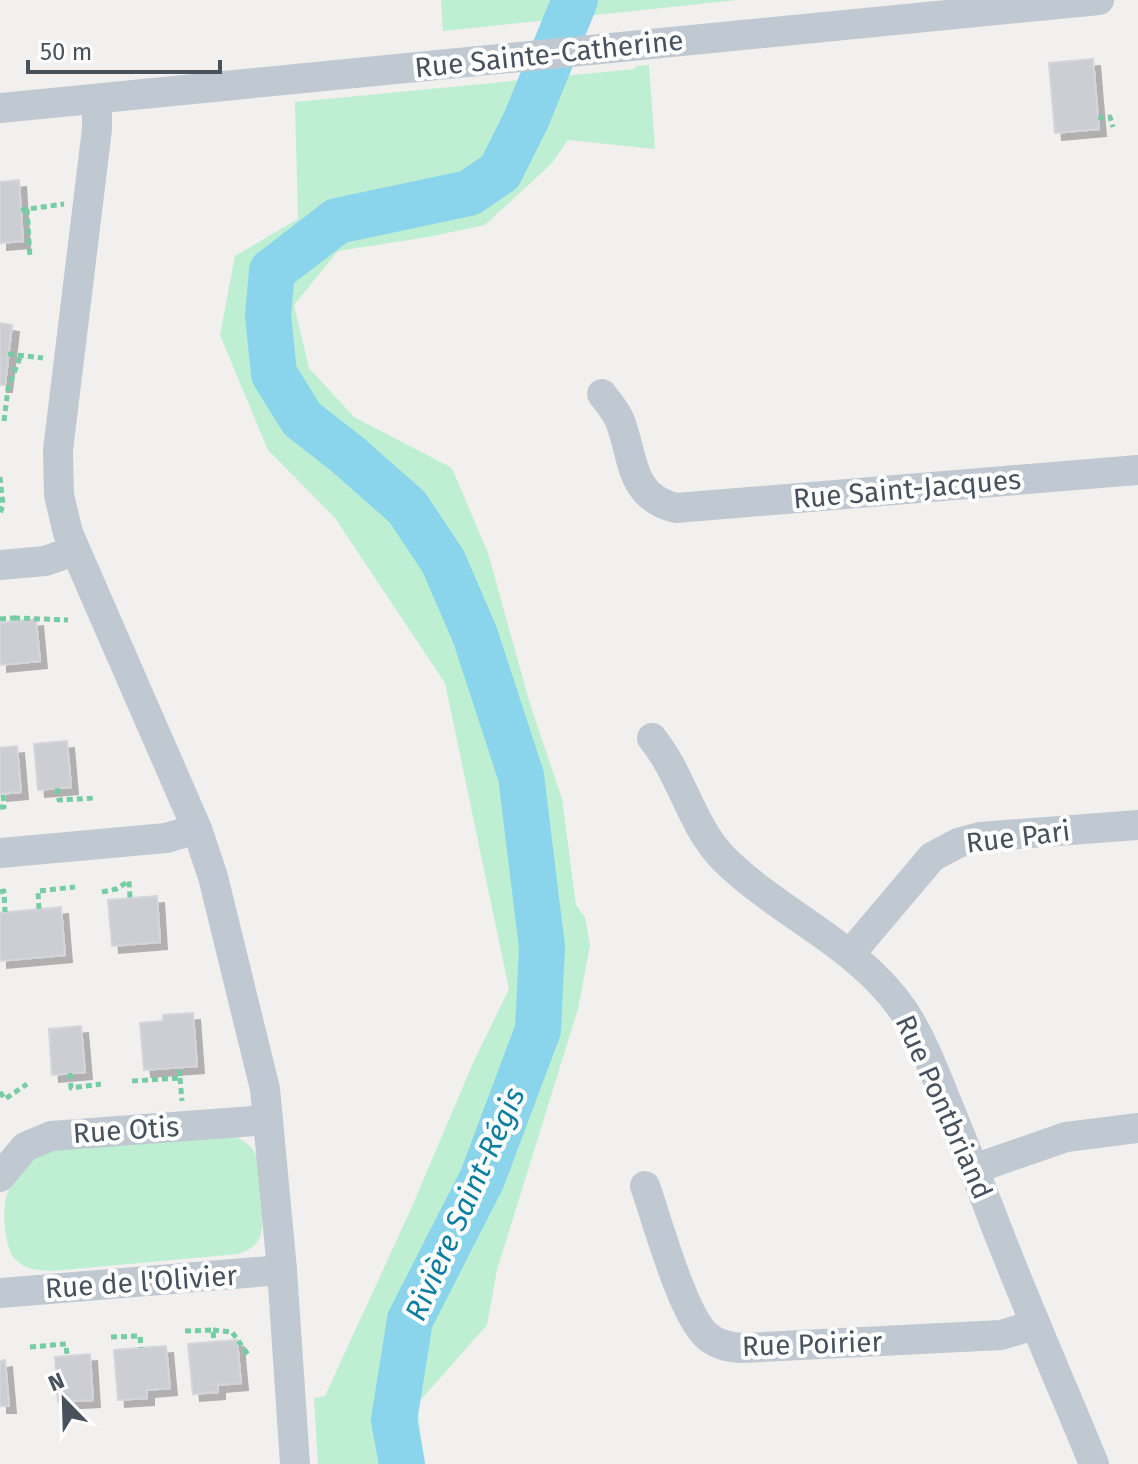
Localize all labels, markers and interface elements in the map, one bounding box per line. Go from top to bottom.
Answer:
street label: Rue Sainte-Catherine [413,23,685,85]
scale bar [28,24,220,74]
text: 50 m [40,38,92,66]
street label: Rue Saint-Jacques [792,463,1022,515]
street label: Rue Pari [964,814,1072,860]
street label: Rue Pontbriand [889,1010,999,1204]
water label: Rivière Saint-Régis [397,1082,533,1326]
street label: Rue Otis [72,1110,180,1150]
street label: Rue de l'Olivier [44,1259,238,1305]
street label: Rue Poirier [741,1325,883,1363]
north arrow [24,1360,104,1440]
text: N [44,1367,68,1397]

